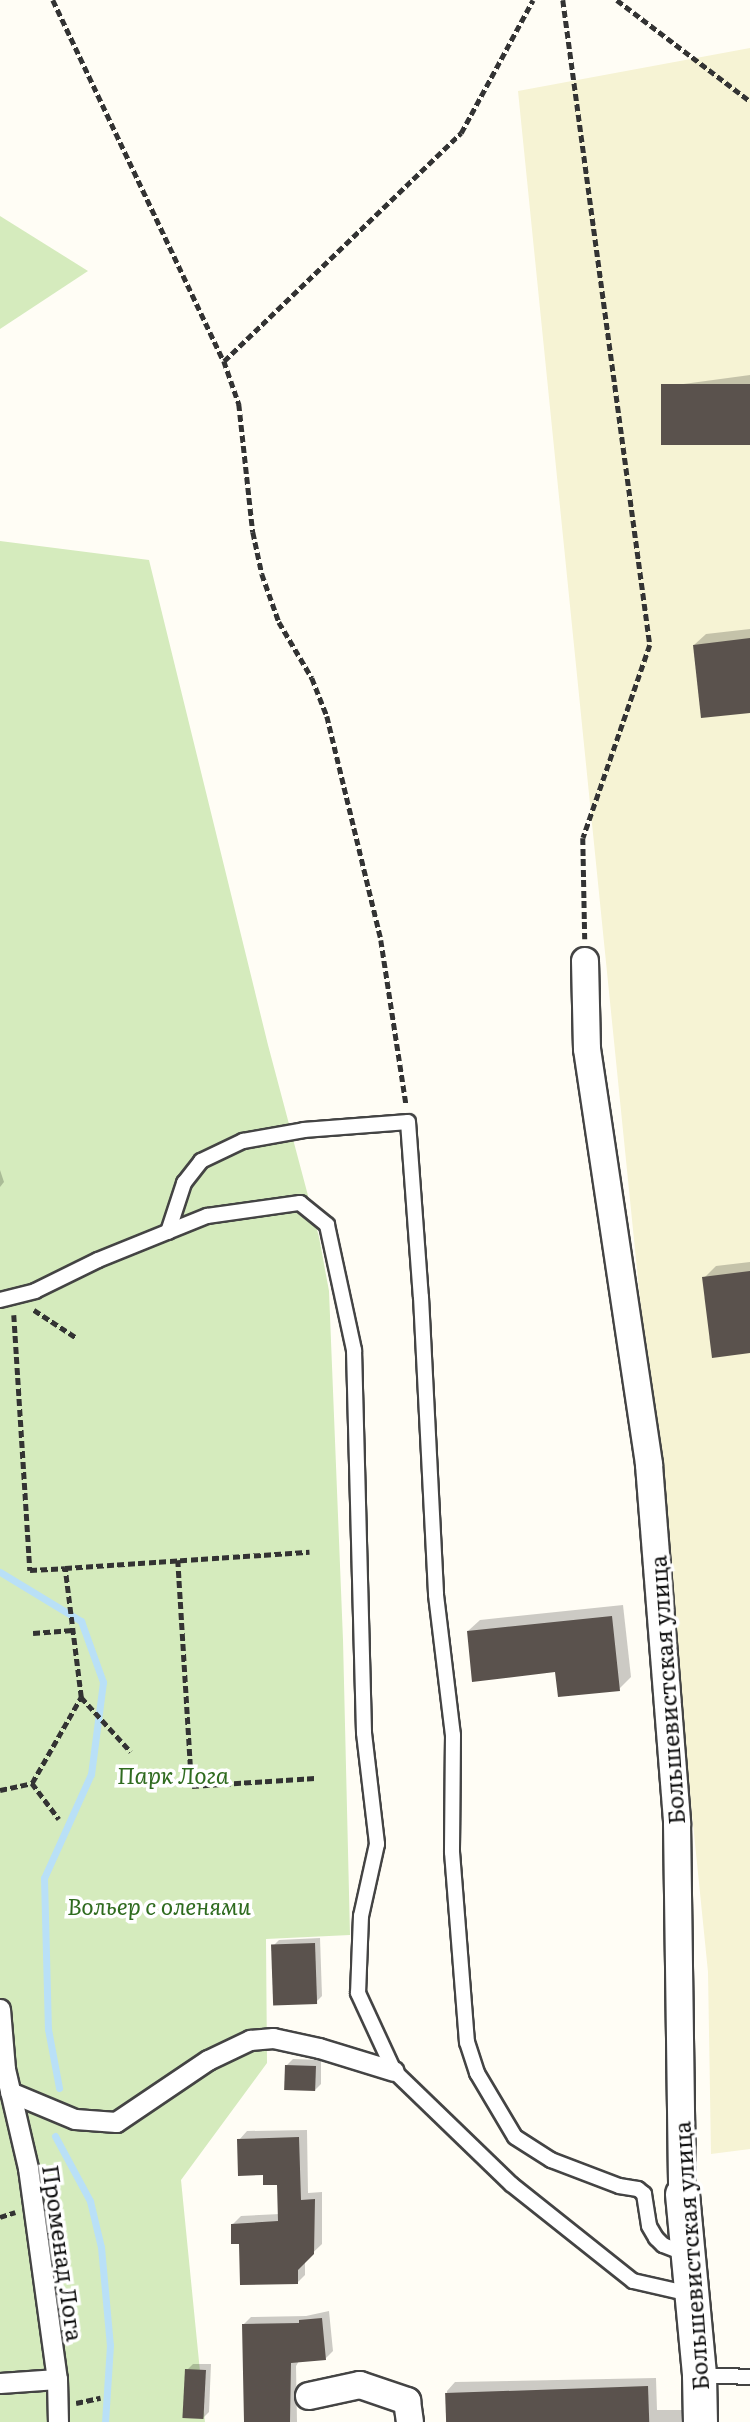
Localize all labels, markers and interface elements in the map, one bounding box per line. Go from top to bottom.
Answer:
street label: Большевистская улица [643,1554,689,1826]
park label: Парк Лога [117,1760,229,1788]
park label: Вольер с оленями [67,1891,251,1919]
street label: Большевистская улица [667,2120,713,2392]
street label: Променад Лога [38,2163,90,2343]

